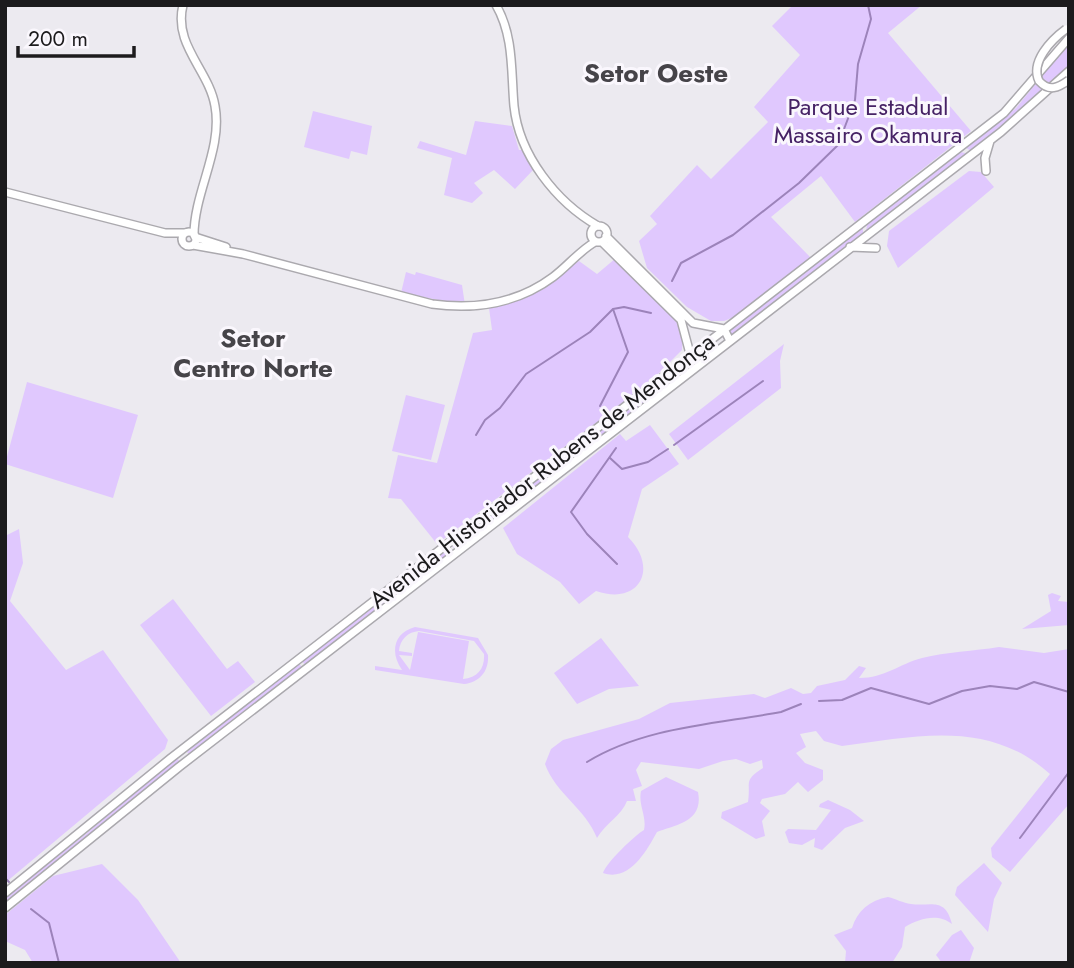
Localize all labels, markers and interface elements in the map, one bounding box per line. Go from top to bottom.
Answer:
scale bar [18,14,133,58]
text: 200 m [28,24,88,54]
district label: Setor Oeste [584,54,728,92]
park label: Parque Estadual Massairo Okamura [774,89,962,152]
district label: Setor Centro Norte [173,319,333,387]
street label: Avenida Historiador Rubens de Mendonça [361,324,722,617]

